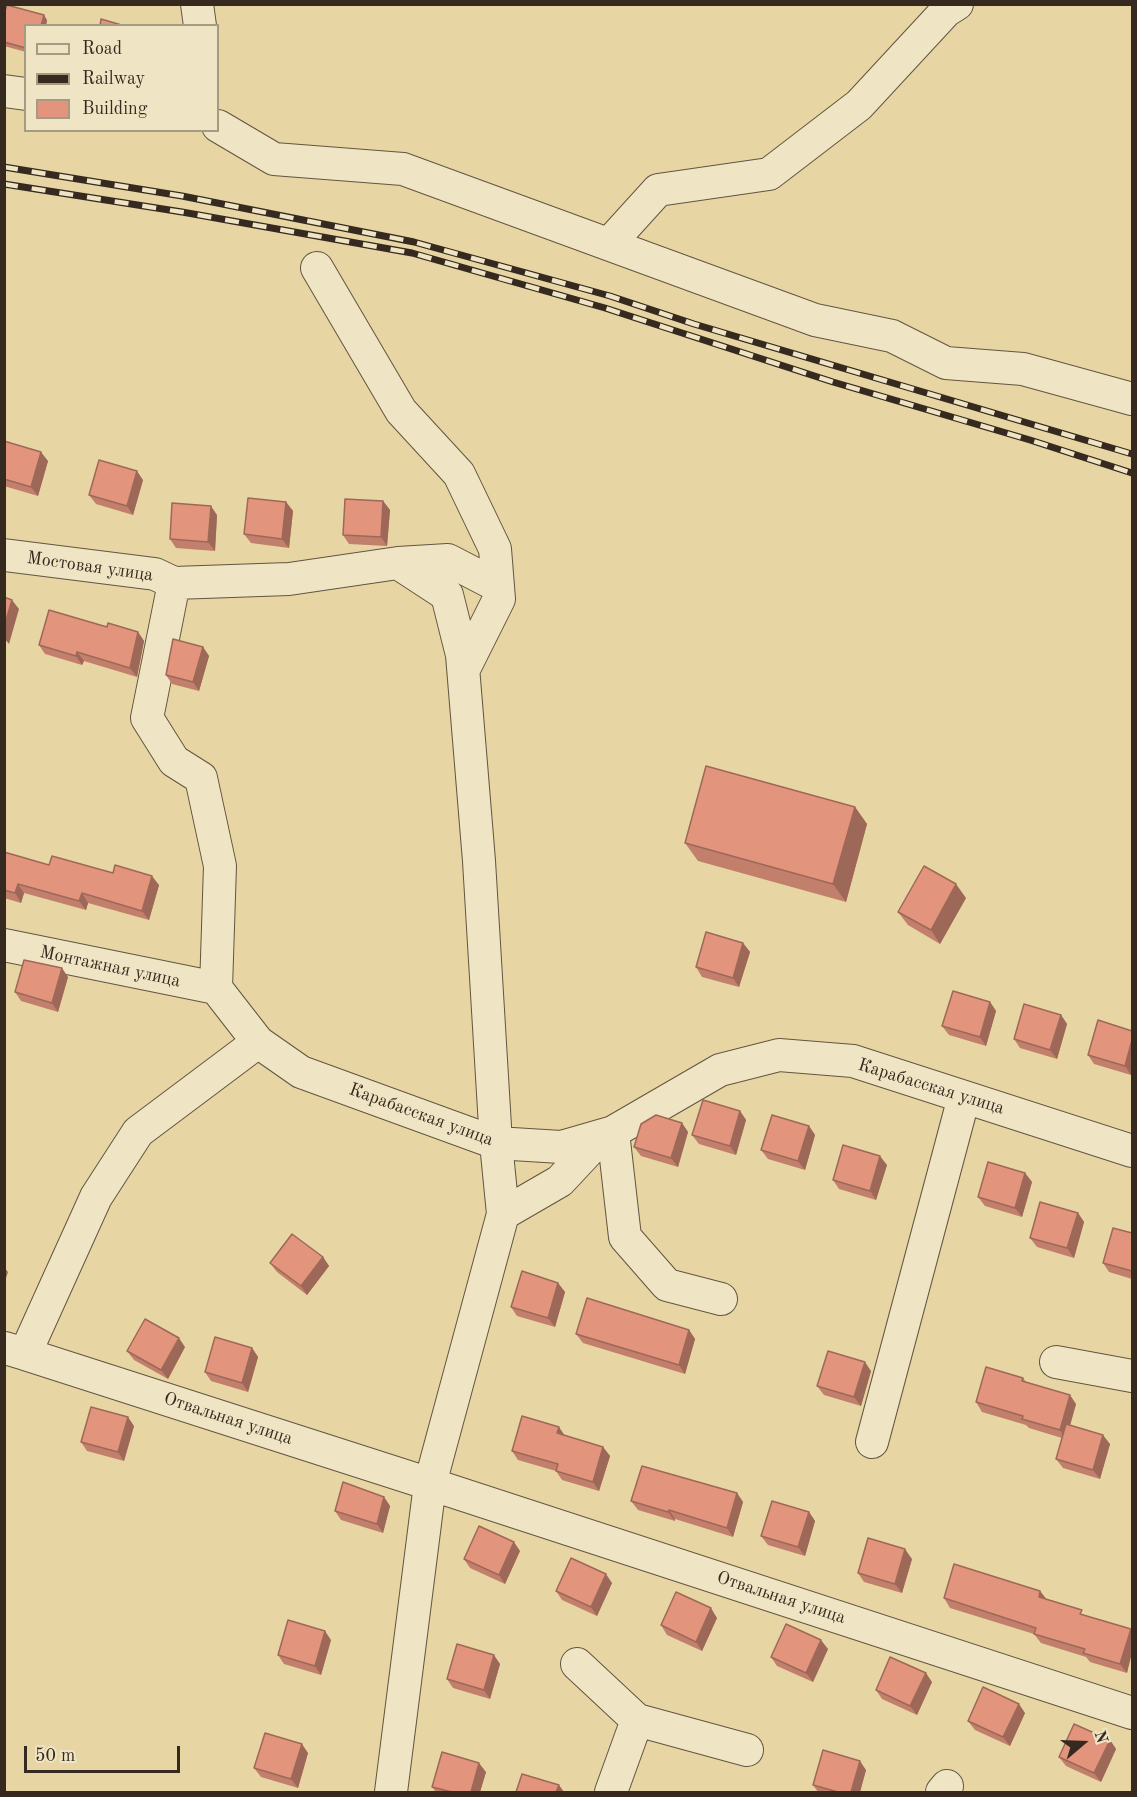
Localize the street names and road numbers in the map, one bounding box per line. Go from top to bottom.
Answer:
street label: Мостовая улица [25,547,155,587]
street label: Монтажная улица [38,942,182,992]
street label: Карабасская улица [855,1054,1007,1120]
street label: Карабасская улица [346,1079,496,1151]
street label: Отвальная улица [161,1388,295,1450]
street label: Отвальная улица [714,1567,848,1629]

